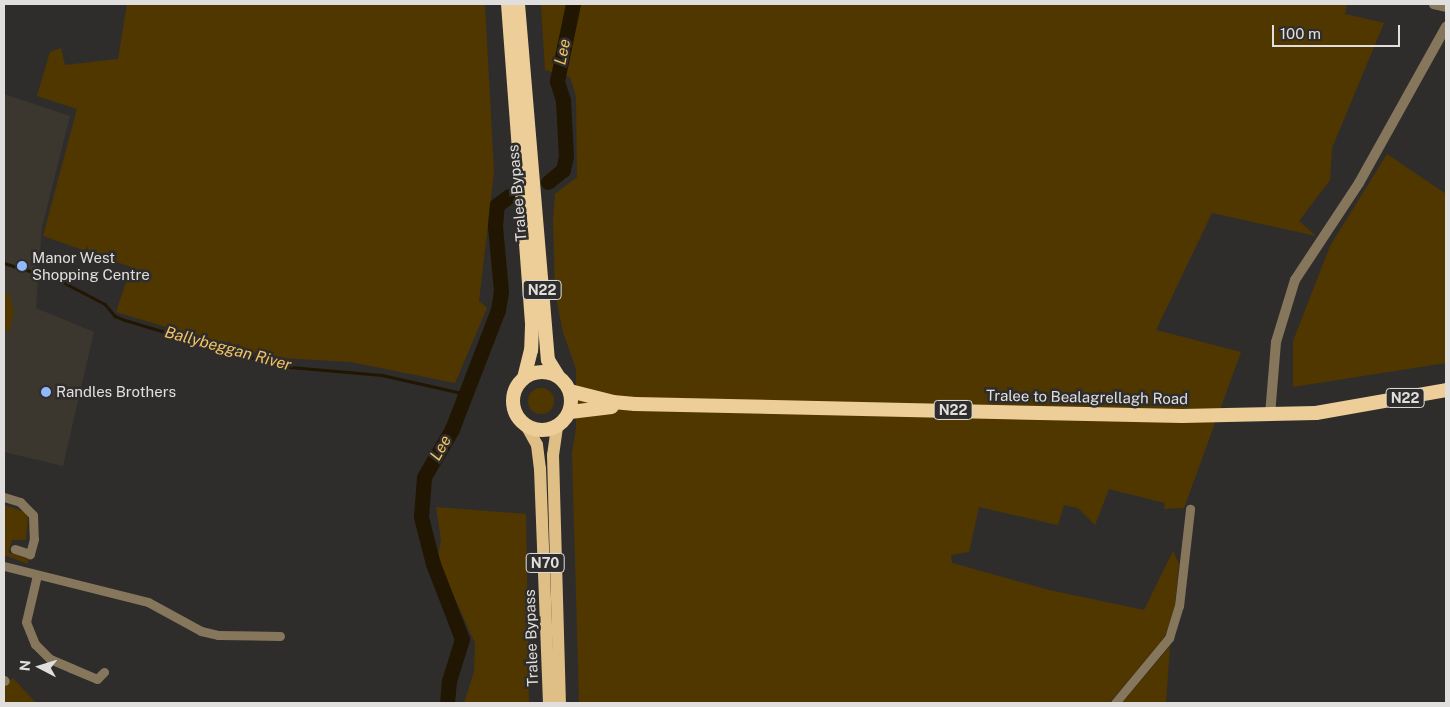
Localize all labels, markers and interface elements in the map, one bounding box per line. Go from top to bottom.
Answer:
scale bar [1275,15,1402,47]
text: 100 m [1280,25,1321,42]
water label: Lee [551,37,575,67]
street label: Tralee Bypass [504,144,530,242]
place label: Manor West Shopping Centre [32,248,150,283]
marker: Manor West Shopping Centre [16,260,28,272]
road number: N22 [522,278,562,302]
water label: Ballybeggan River [163,323,293,375]
place label: Randles Brothers [56,383,176,401]
marker: Randles Brothers [40,386,52,398]
street label: Tralee to Bealagrellagh Road [986,386,1188,408]
road number: N22 [1385,386,1425,409]
road number: N22 [933,398,973,422]
water label: Lee [426,432,456,464]
road number: N70 [525,552,565,574]
street label: Tralee Bypass [520,589,542,687]
north arrow [15,642,65,692]
text: N [17,660,34,672]

